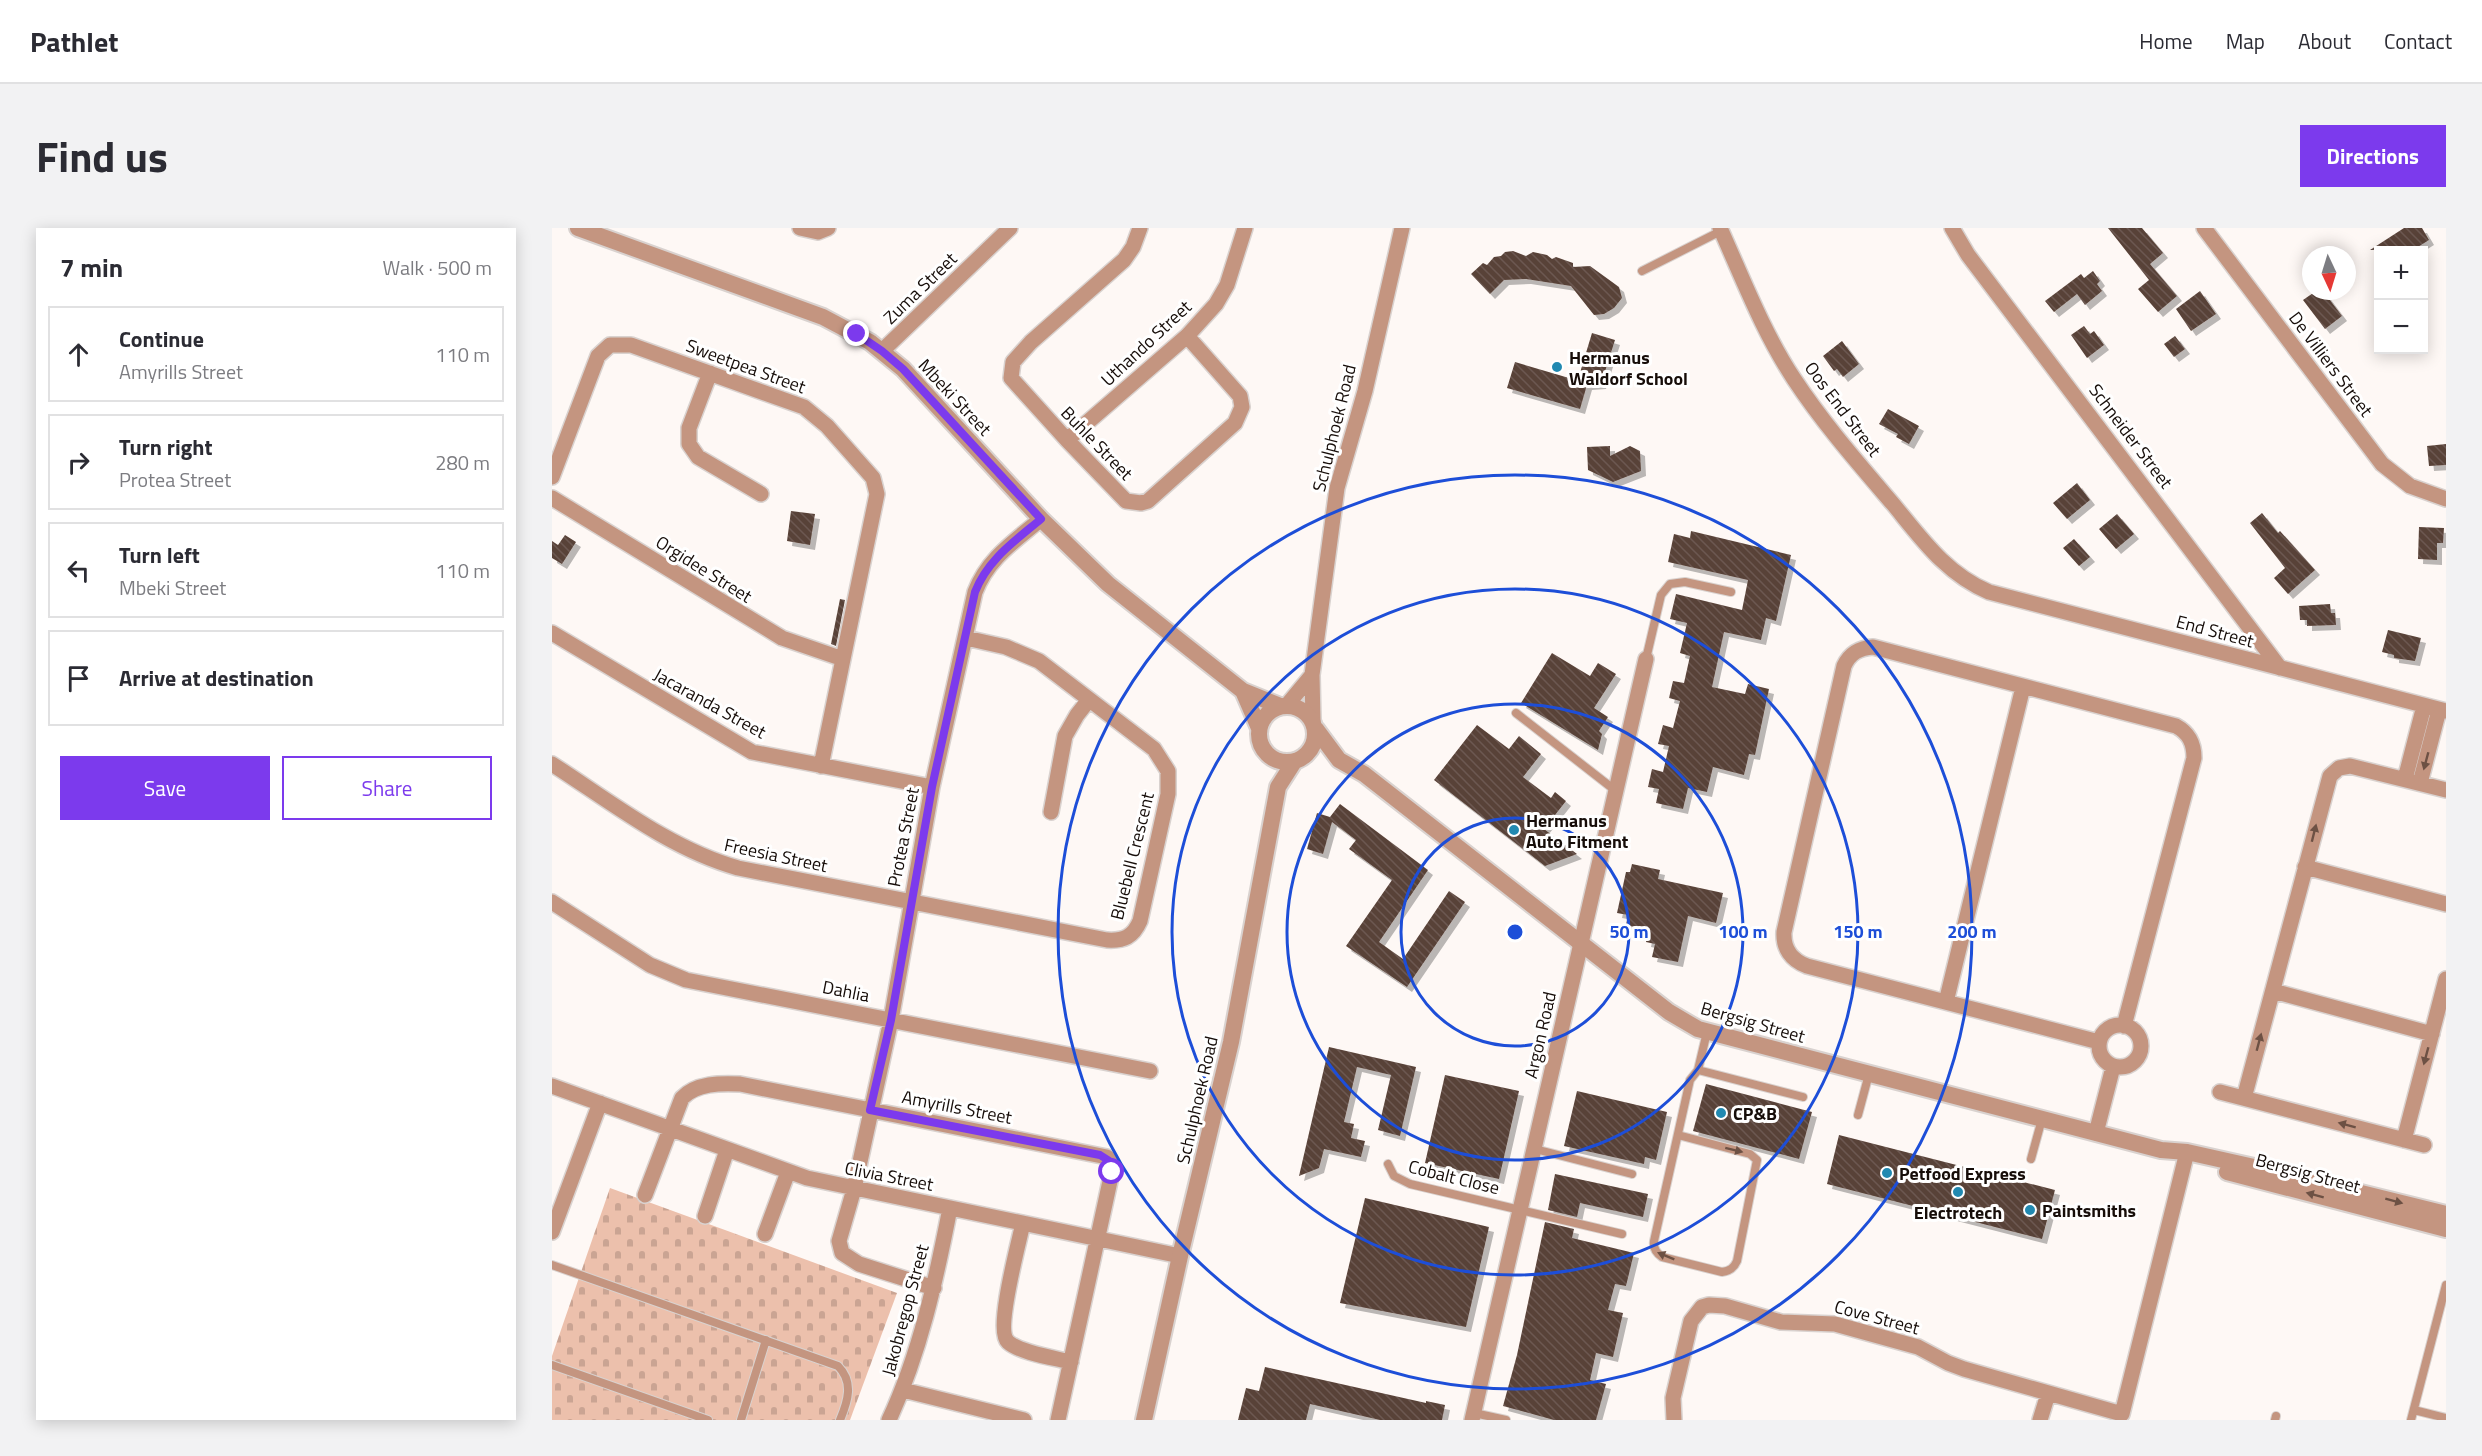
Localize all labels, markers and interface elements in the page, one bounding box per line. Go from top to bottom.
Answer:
text: Pathlet [30,20,118,63]
text: Home [2139,25,2193,57]
text: Map [2226,25,2265,57]
text: About [2298,25,2351,57]
text: Contact [2384,25,2452,57]
text: Find us [36,124,168,188]
button: Directions [2300,125,2446,187]
street label: Zuma Street [877,245,963,330]
north arrow [2302,246,2356,300]
map controls [2374,246,2428,354]
button: + [2374,246,2428,300]
text: 7 min [60,248,123,287]
text: Walk · 500 m [383,252,492,283]
street label: Uthando Street [1095,293,1198,392]
button: − [2374,300,2428,354]
street label: De Villiers Street [2282,306,2380,423]
route end [843,320,869,346]
text: Continue [119,322,204,356]
street label: Sweetpea Street [682,332,810,400]
icon: ahead [62,338,95,371]
text: 110 m [435,339,490,370]
place label: Hermanus Waldorf School [1569,344,1688,392]
street label: Mbeki Street [912,352,998,442]
text: Amyrills Street [119,356,243,387]
street label: Oos End Street [1798,356,1888,463]
marker: Hermanus Waldorf School [1550,360,1564,374]
street label: Schulphoek Road [1305,362,1363,494]
street label: Schneider Street [2083,378,2180,495]
street label: Buhle Street [1055,400,1140,487]
text: Turn right [119,430,213,464]
icon: right [62,446,95,479]
text: 280 m [435,447,490,478]
text: Protea Street [119,464,231,495]
street label: Orgidee Street [651,529,758,610]
text: Turn left [119,538,200,572]
icon: left [62,554,95,587]
text: 110 m [435,555,490,586]
text: Mbeki Street [119,572,226,603]
street label: End Street [2173,608,2258,655]
text: Arrive at destination [119,661,314,695]
street label: Jacaranda Street [649,661,772,745]
icon: arrive [62,662,95,695]
one-way arrow [2421,751,2431,770]
button: Save [60,756,270,820]
button: Share [282,756,492,820]
street label: Protea Street [880,784,926,889]
street label: Bluebell Crescent [1103,789,1161,923]
place label: Hermanus Auto Fitment [1526,807,1629,855]
marker: Hermanus Auto Fitment [1507,823,1521,837]
one-way arrow [2310,823,2320,842]
street label: Freesia Street [722,831,831,879]
text: 50 m [1609,918,1649,945]
text: 100 m [1718,918,1768,945]
text: 150 m [1833,918,1883,945]
text: 200 m [1947,918,1997,945]
centre of rings [1505,922,1525,942]
street label: Dahlia [820,973,872,1009]
street label: Argon Road [1517,989,1563,1081]
street label: Bergsig Street [1698,994,1809,1050]
one-way arrow [2255,1032,2265,1051]
street label: Schulphoek Road [1169,1033,1225,1167]
one-way arrow [2421,1047,2430,1065]
street label: Amyrills Street [900,1083,1015,1131]
place label: CP&B [1733,1100,1777,1127]
marker: CP&B [1714,1106,1728,1120]
one-way arrow [2338,1120,2356,1129]
one-way arrow [1725,1145,1744,1155]
street label: Bergsig Street [2253,1146,2364,1200]
street label: Cobalt Close [1406,1153,1502,1201]
street label: Clivia Street [842,1154,936,1198]
route start [1098,1158,1124,1184]
place label: Petfood Express [1899,1160,2026,1187]
marker: Petfood Express [1880,1166,1894,1180]
marker: Electrotech [1951,1185,1965,1199]
one-way arrow [2306,1190,2324,1199]
one-way arrow [2385,1196,2404,1206]
place label: Paintsmiths [2042,1197,2136,1224]
place label: Electrotech [1914,1199,2002,1226]
marker: Paintsmiths [2023,1203,2037,1217]
street label: Jakobregop Street [874,1240,936,1379]
one-way arrow [1657,1251,1675,1260]
street label: Cove Street [1832,1293,1923,1341]

